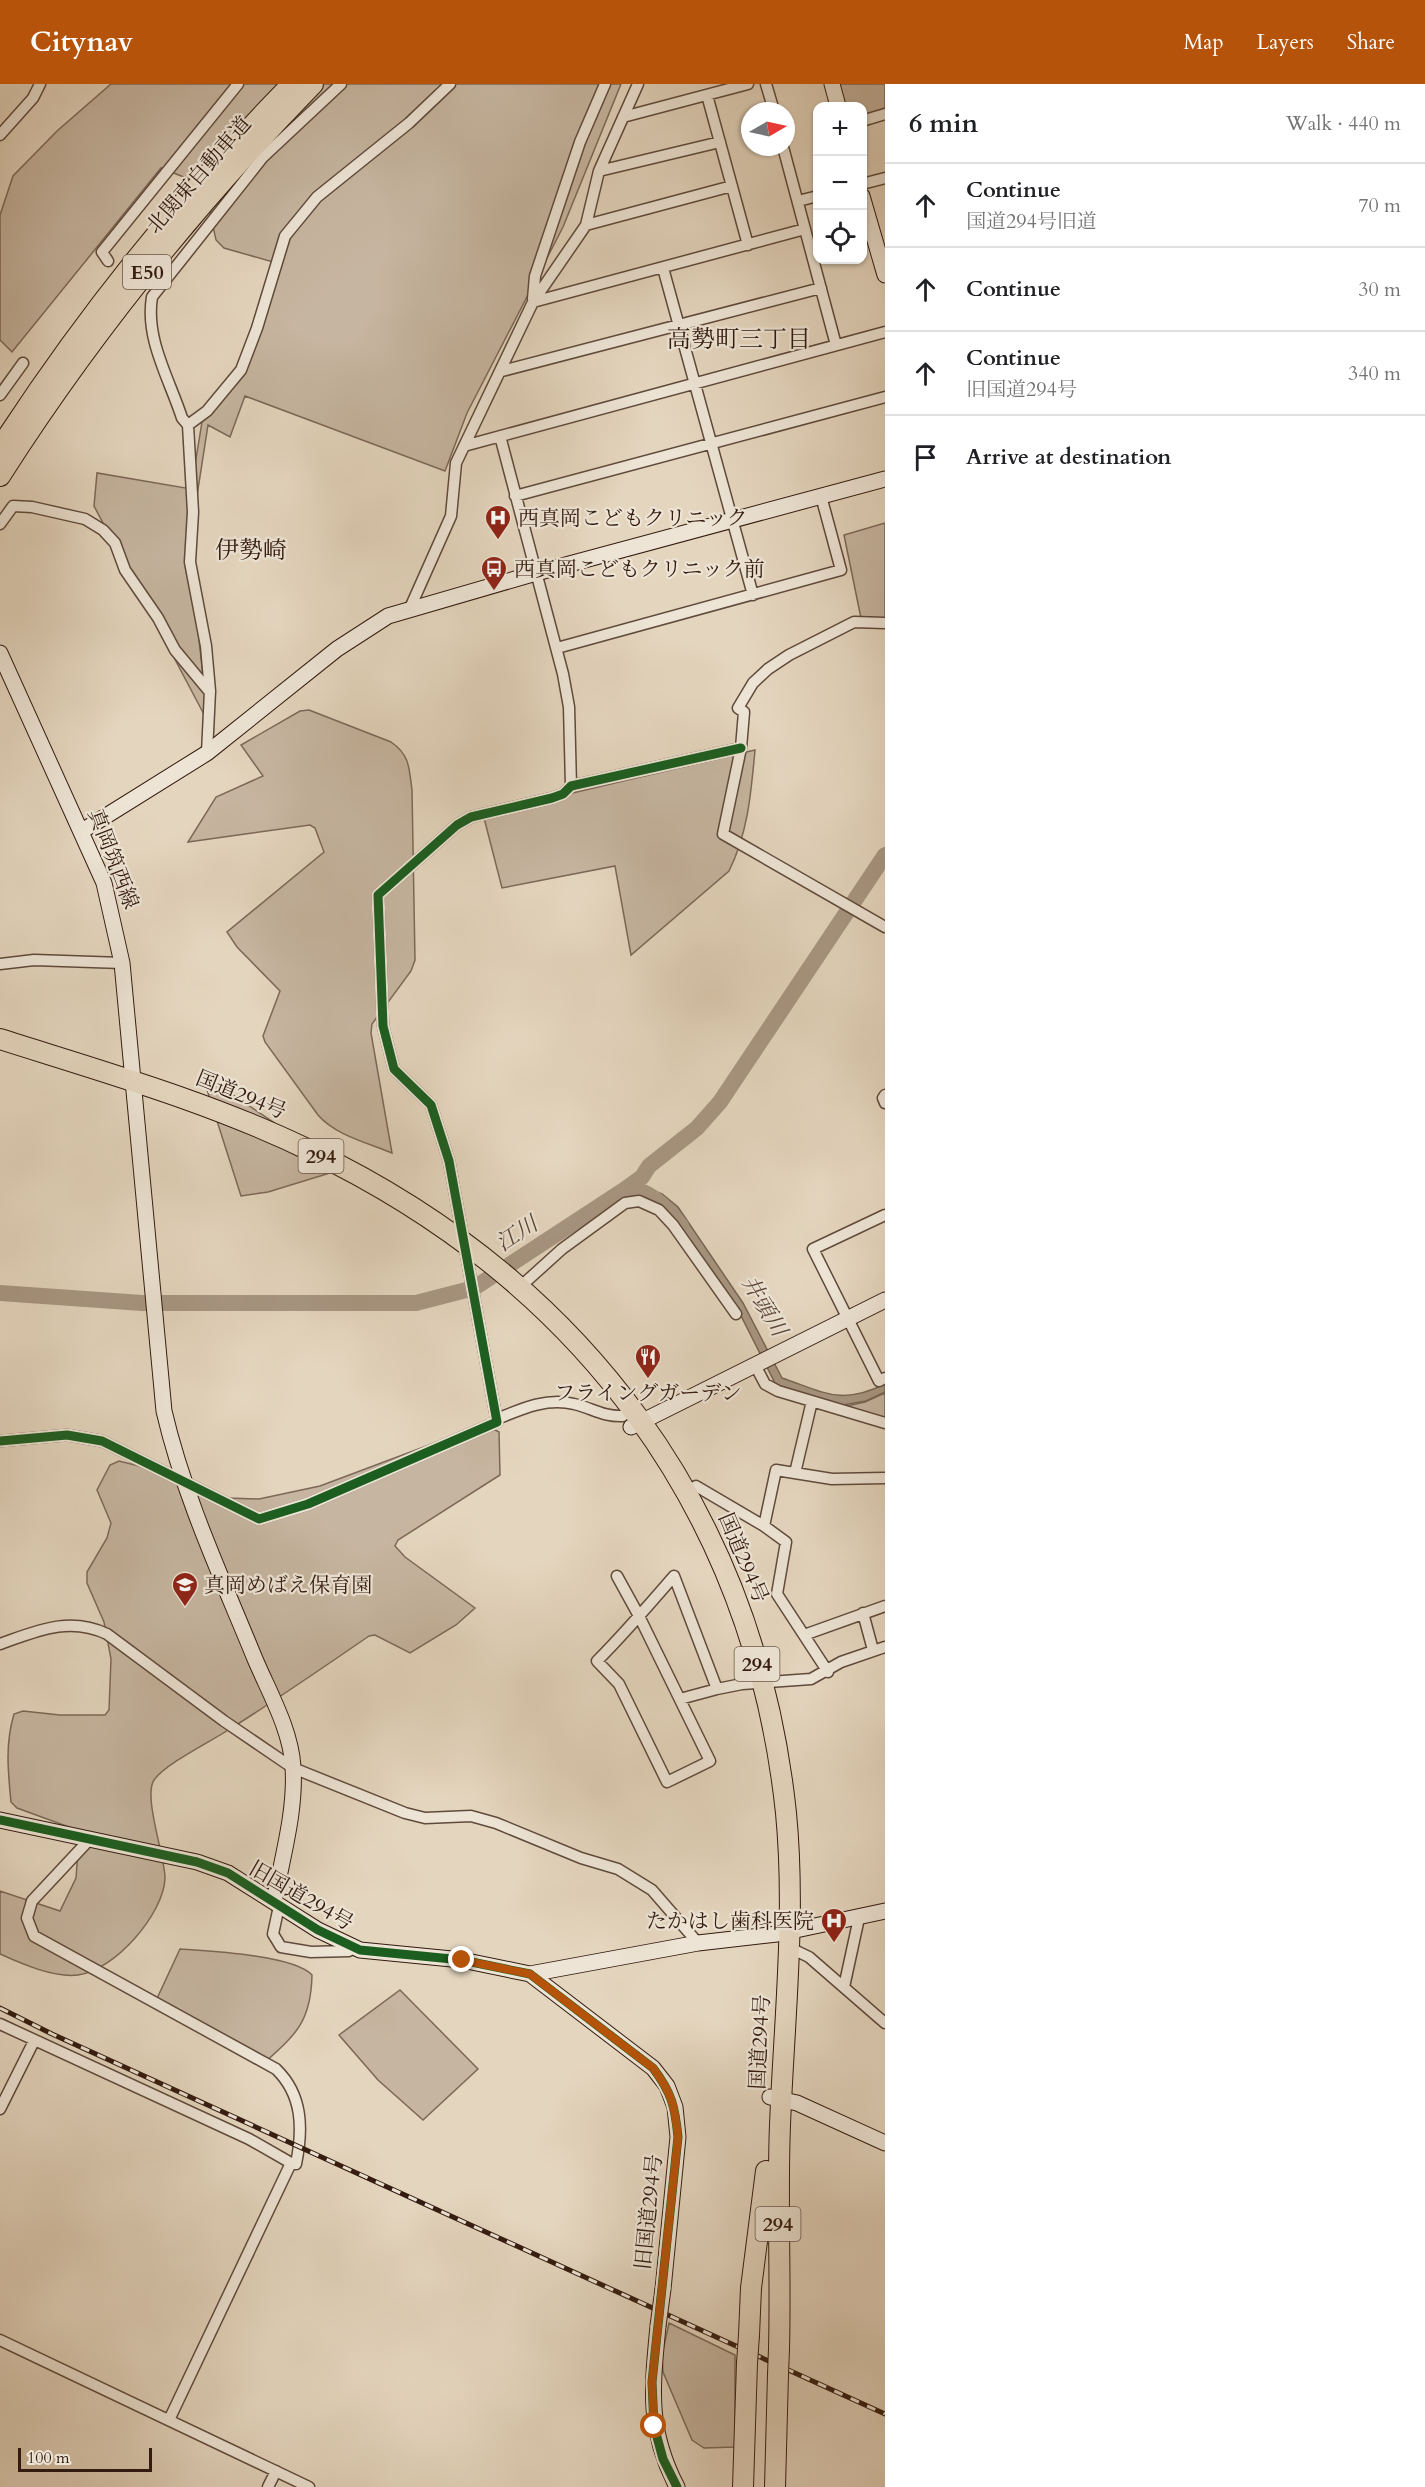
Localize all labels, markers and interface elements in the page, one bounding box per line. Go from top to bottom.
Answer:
text: Citynav [30,23,133,61]
text: Map [1184,28,1224,57]
text: Layers [1257,28,1314,57]
text: Share [1347,28,1395,57]
north arrow [741,102,795,156]
map controls [813,102,867,264]
button: + [813,102,867,156]
text: 6 min [909,106,978,141]
street label: 北関東自動車道 [140,110,258,240]
text: Walk · 440 m [1286,110,1401,137]
button: − [813,156,867,210]
text: Continue [966,175,1061,205]
icon: ahead [909,189,942,222]
text: 70 m [1358,192,1401,219]
text: 国道294号旧道 [966,208,1097,235]
button: locate [813,210,867,264]
road number: E50 [123,255,171,289]
icon: ahead [909,273,942,306]
text: Continue [966,274,1061,304]
text: 30 m [1358,276,1401,303]
district label: 高勢町三丁目 [667,323,811,356]
text: Continue [966,343,1061,373]
icon: ahead [909,357,942,390]
text: 340 m [1348,360,1401,387]
text: 旧国道294号 [966,376,1077,403]
icon: arrive [909,441,942,474]
text: Arrive at destination [966,442,1171,472]
hospital icon: 西真岡こどもクリニック [483,503,513,541]
place label: 西真岡こどもクリニック [518,504,748,533]
district label: 伊勢崎 [215,534,287,567]
bus stop icon: 西真岡こどもクリニック前 [479,554,509,592]
place label: 西真岡こどもクリニック前 [514,555,765,584]
street label: 真岡筑西線 [81,805,145,913]
street label: 国道294号 [191,1064,291,1126]
road number: 294 [298,1139,344,1173]
water label: 江川 [490,1208,545,1259]
water label: 井頭川 [734,1270,795,1344]
restaurant icon: フライングガーデン [633,1342,663,1380]
place label: フライングガーデン [554,1379,742,1408]
street label: 国道294号 [711,1508,775,1608]
school or university icon: 真岡めばえ保育園 [170,1570,200,1608]
place label: 真岡めばえ保育園 [204,1571,372,1600]
road number: 294 [734,1647,780,1681]
street label: 旧国道294号 [243,1854,359,1938]
hospital icon: たかはし歯科医院 [819,1906,849,1944]
place label: たかはし歯科医院 [646,1907,814,1936]
route end [448,1946,474,1972]
street label: 国道294号 [743,1994,777,2090]
street label: 旧国道294号 [629,2153,669,2271]
road number: 294 [756,2207,800,2241]
route start [640,2412,666,2438]
scale bar [18,2445,152,2472]
text: 100 m [27,2447,69,2469]

